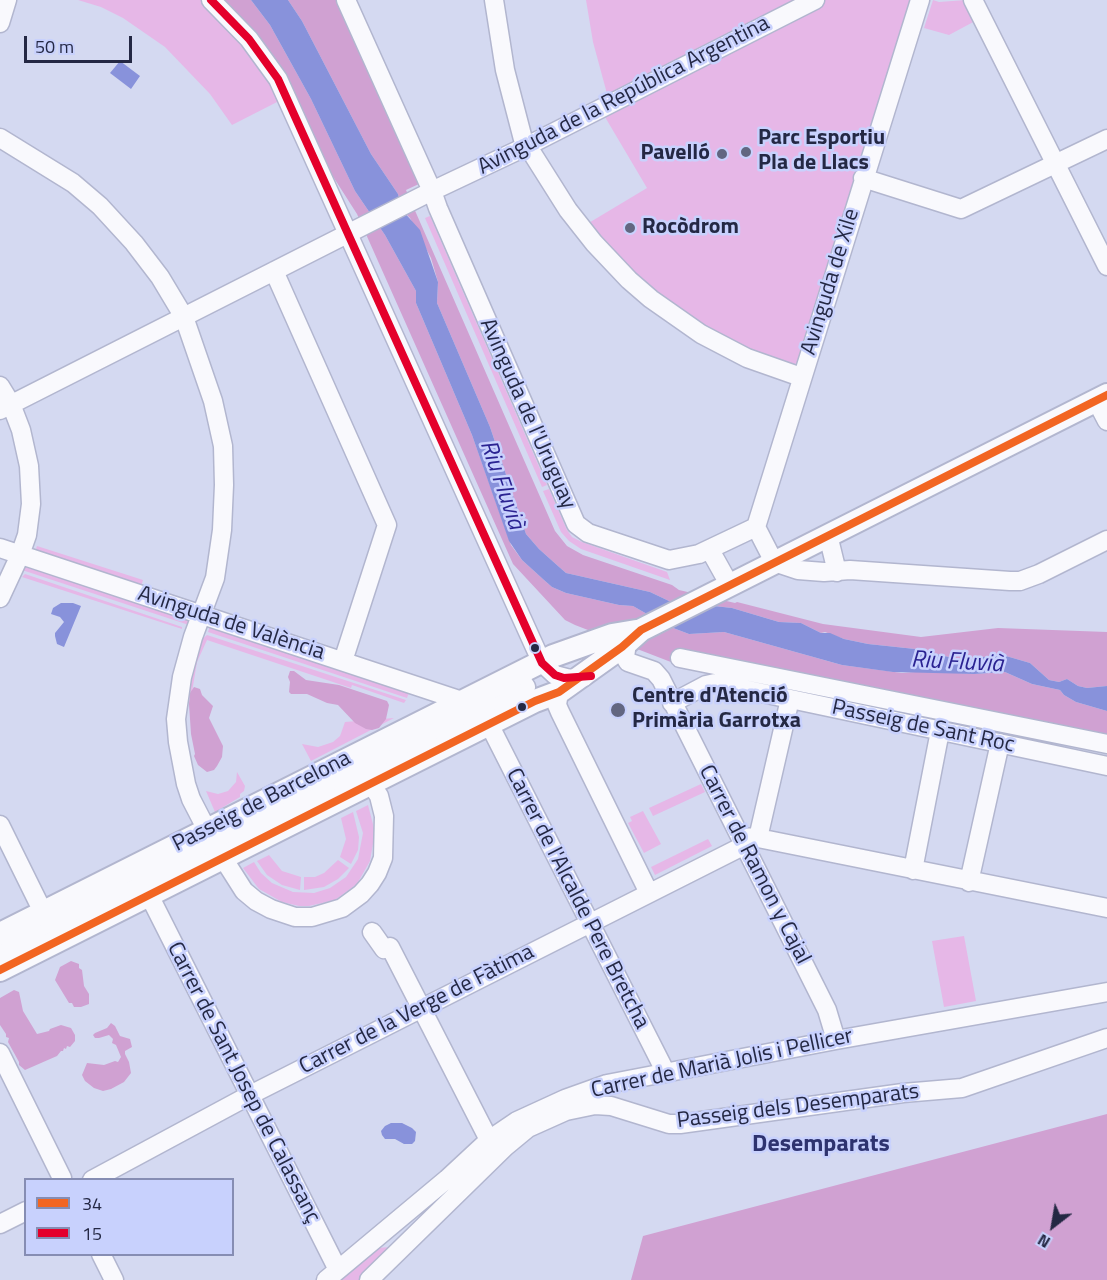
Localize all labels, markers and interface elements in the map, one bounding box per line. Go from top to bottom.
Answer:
street label: Avinguda de la República Argentina [474,11,774,181]
scale bar [27,24,135,62]
text: 50 m [35,33,74,60]
place label: Parc Esportiu Pla de Llacs [758,126,885,178]
place label: Pavelló [640,141,710,167]
marker: Parc Esportiu Pla de Llacs [739,145,753,159]
marker: Pavelló [715,147,729,161]
street label: Avinguda de Xile [796,206,866,358]
place label: Rocòdrom [642,215,739,241]
marker: Rocòdrom [623,221,637,235]
street label: Avinguda de l'Uruguay [473,315,581,513]
water label: Riu Fluvià [472,437,530,533]
street label: Avinguda de València [134,581,328,667]
unlabelled marker [529,642,541,654]
water label: Riu Fluvià [910,646,1004,680]
place label: Centre d'Atenció Primària Garrotxa [632,684,801,736]
street label: Passeig de Sant Roc [829,695,1017,759]
unlabelled marker [516,701,528,713]
marker: Centre d'Atenció Primària Garrotxa [609,701,627,719]
street label: Passeig de Barcelona [169,746,355,858]
street label: Carrer de Ramon y Cajal [692,761,816,969]
street label: Carrer de l'Alcalde Pere Bretcha [500,764,654,1034]
street label: Carrer de Sant Josep de Calassanç [161,938,325,1228]
street label: Carrer de la Verge de Fàtima [295,939,539,1081]
street label: Carrer de Marià Jolis i Pellicer [589,1023,855,1105]
street label: Passeig dels Desemparats [675,1079,921,1135]
district label: Desemparats [752,1131,890,1159]
legend [24,1178,234,1256]
text: 34 [82,1190,102,1217]
north arrow [1023,1196,1083,1256]
text: 15 [82,1220,102,1247]
text: N [1033,1228,1055,1255]

